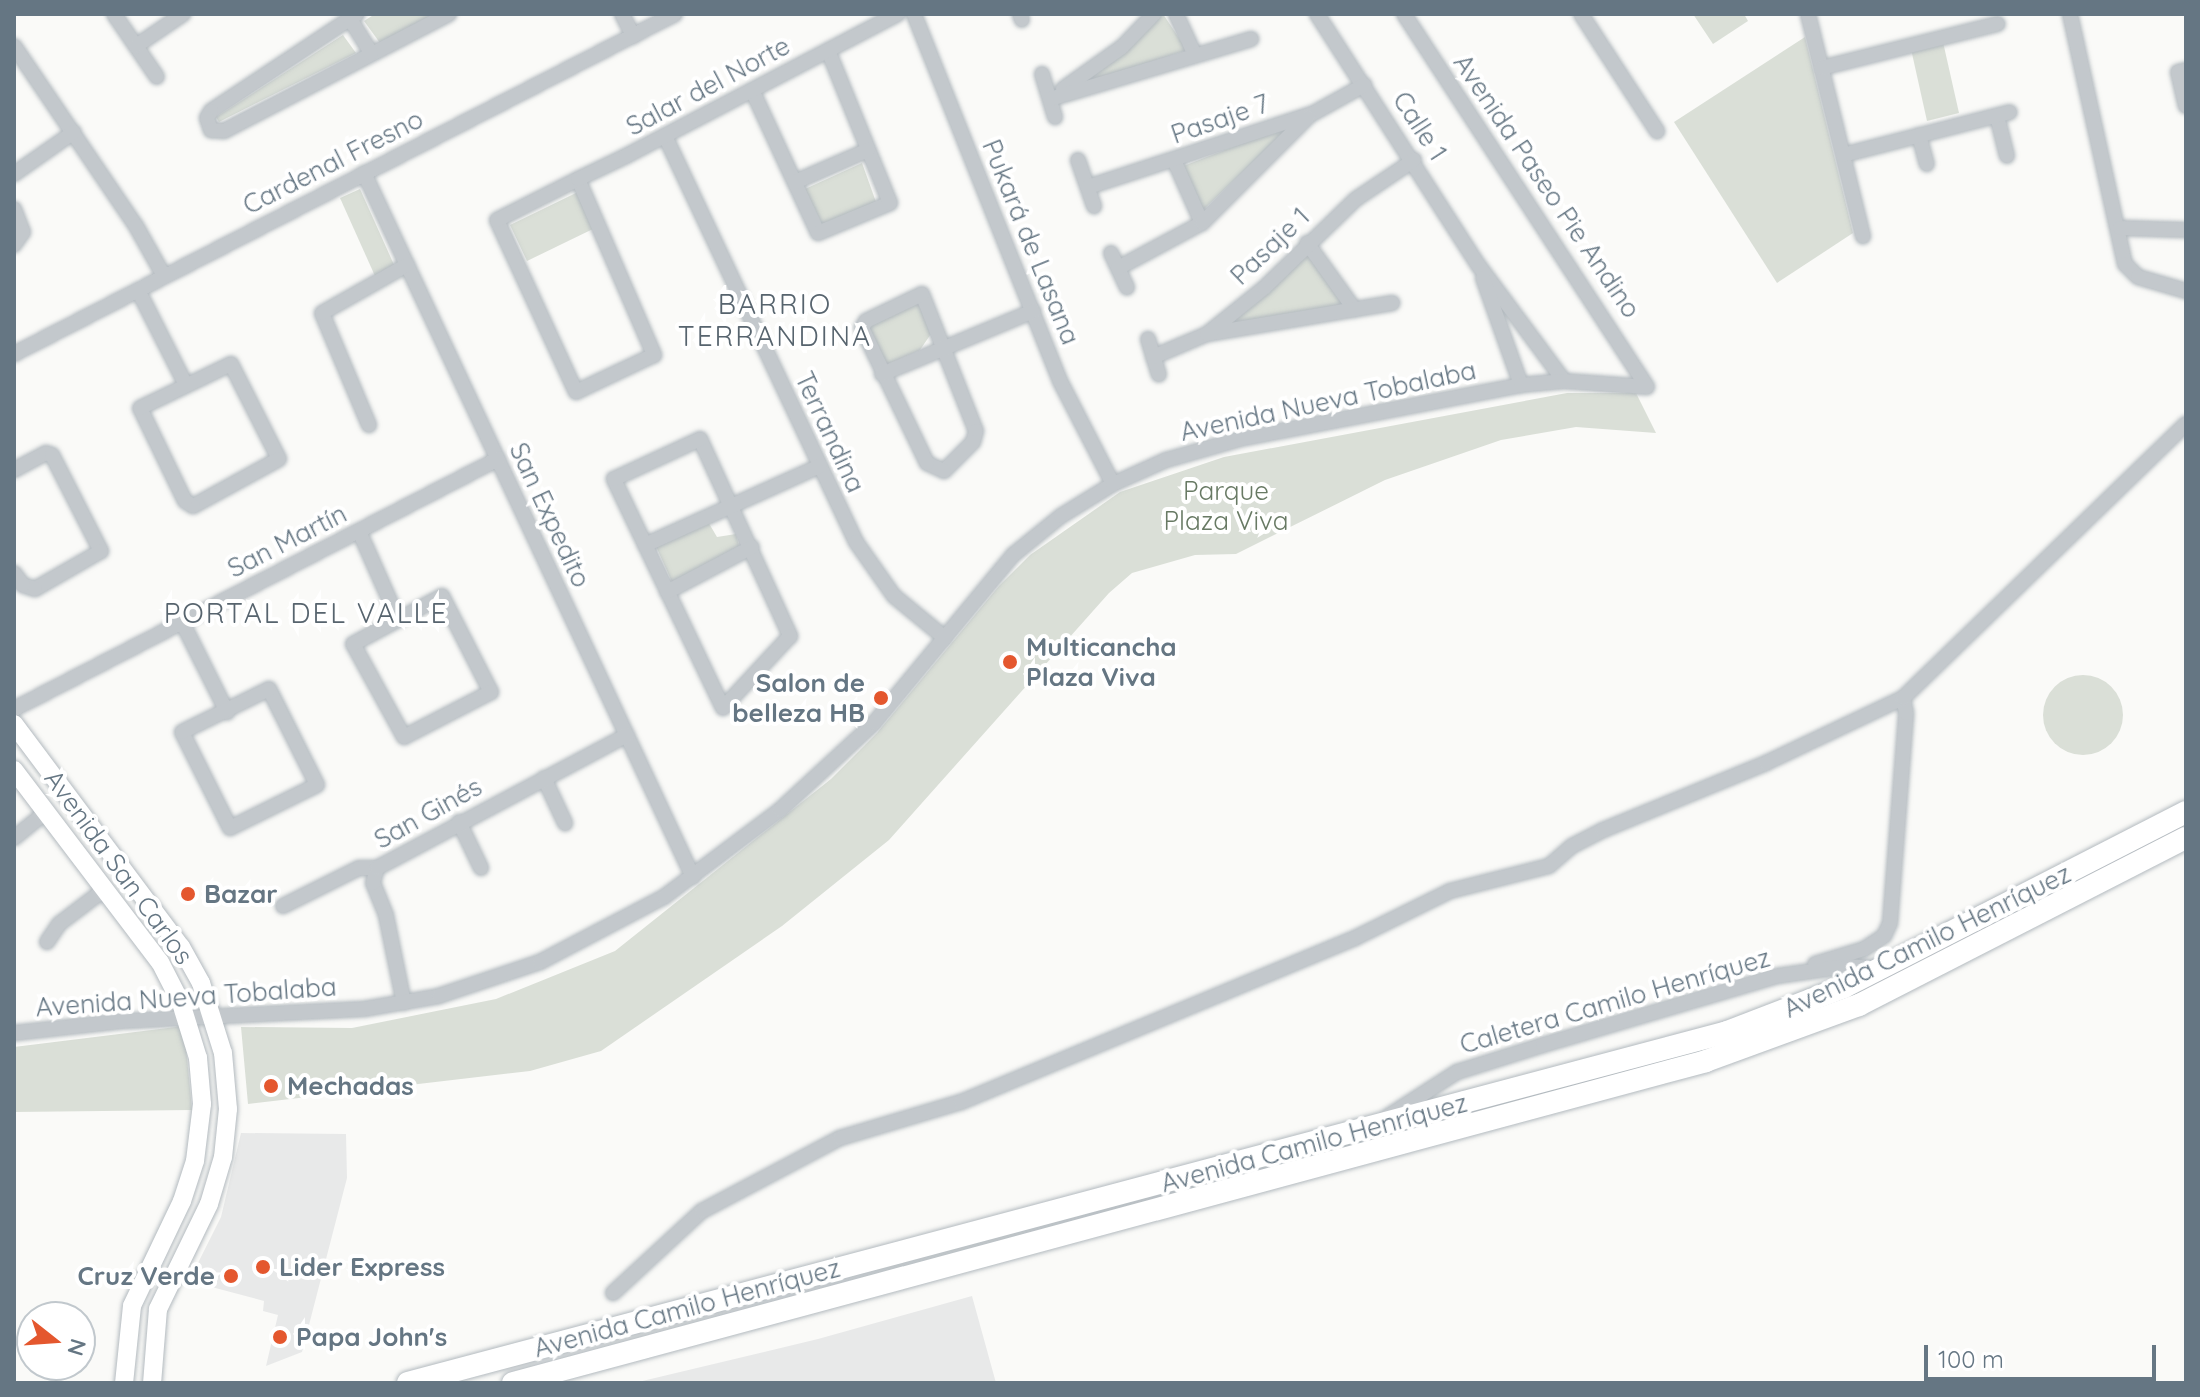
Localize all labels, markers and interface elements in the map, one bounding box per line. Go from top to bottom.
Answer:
street label: Salar del Norte [621,30,795,142]
street label: Avenida Paseo Pie Andino [1447,48,1647,324]
street label: Calle 1 [1386,86,1454,166]
street label: Pasaje 7 [1167,88,1273,150]
street label: Cardenal Fresno [238,103,428,221]
street label: Pukará de Lasana [976,135,1086,349]
street label: Pasaje 1 [1224,201,1316,291]
district label: BARRIO TERRANDINA [678,287,872,353]
street label: Avenida Nueva Tobalaba [1177,354,1479,448]
street label: Terrandina [788,367,872,497]
street label: San Expedito [503,438,597,592]
park label: Parque Plaza Viva [1164,475,1288,536]
street label: San Martín [222,498,352,584]
district label: PORTAL DEL VALLE [164,596,448,630]
place label: Multicancha Plaza Viva [1026,631,1177,692]
marker: Multicancha Plaza Viva [1001,653,1019,671]
place label: Salon de belleza HB [732,667,865,728]
marker: Salon de belleza HB [872,689,890,707]
street label: Avenida San Carlos [38,764,200,970]
street label: San Ginés [369,771,487,855]
street label: Avenida Camilo Henríquez [1778,858,2076,1024]
place label: Bazar [204,878,278,910]
marker: Bazar [179,885,197,903]
street label: Caletera Camilo Henríquez [1456,942,1774,1060]
street label: Avenida Nueva Tobalaba [35,971,337,1023]
place label: Mechadas [287,1070,414,1102]
marker: Mechadas [262,1077,280,1095]
street label: Avenida Camilo Henríquez [1157,1087,1471,1199]
place label: Lider Express [279,1251,445,1283]
street label: Avenida Camilo Henríquez [530,1252,844,1364]
marker: Lider Express [254,1258,272,1276]
place label: Cruz Verde [78,1260,215,1292]
marker: Cruz Verde [222,1267,240,1285]
north arrow [16,1301,96,1381]
place label: Papa John's [296,1321,447,1353]
marker: Papa John's [271,1328,289,1346]
scale bar [1928,1329,2160,1379]
text: N [61,1336,93,1359]
text: 100 m [1938,1344,2004,1374]

